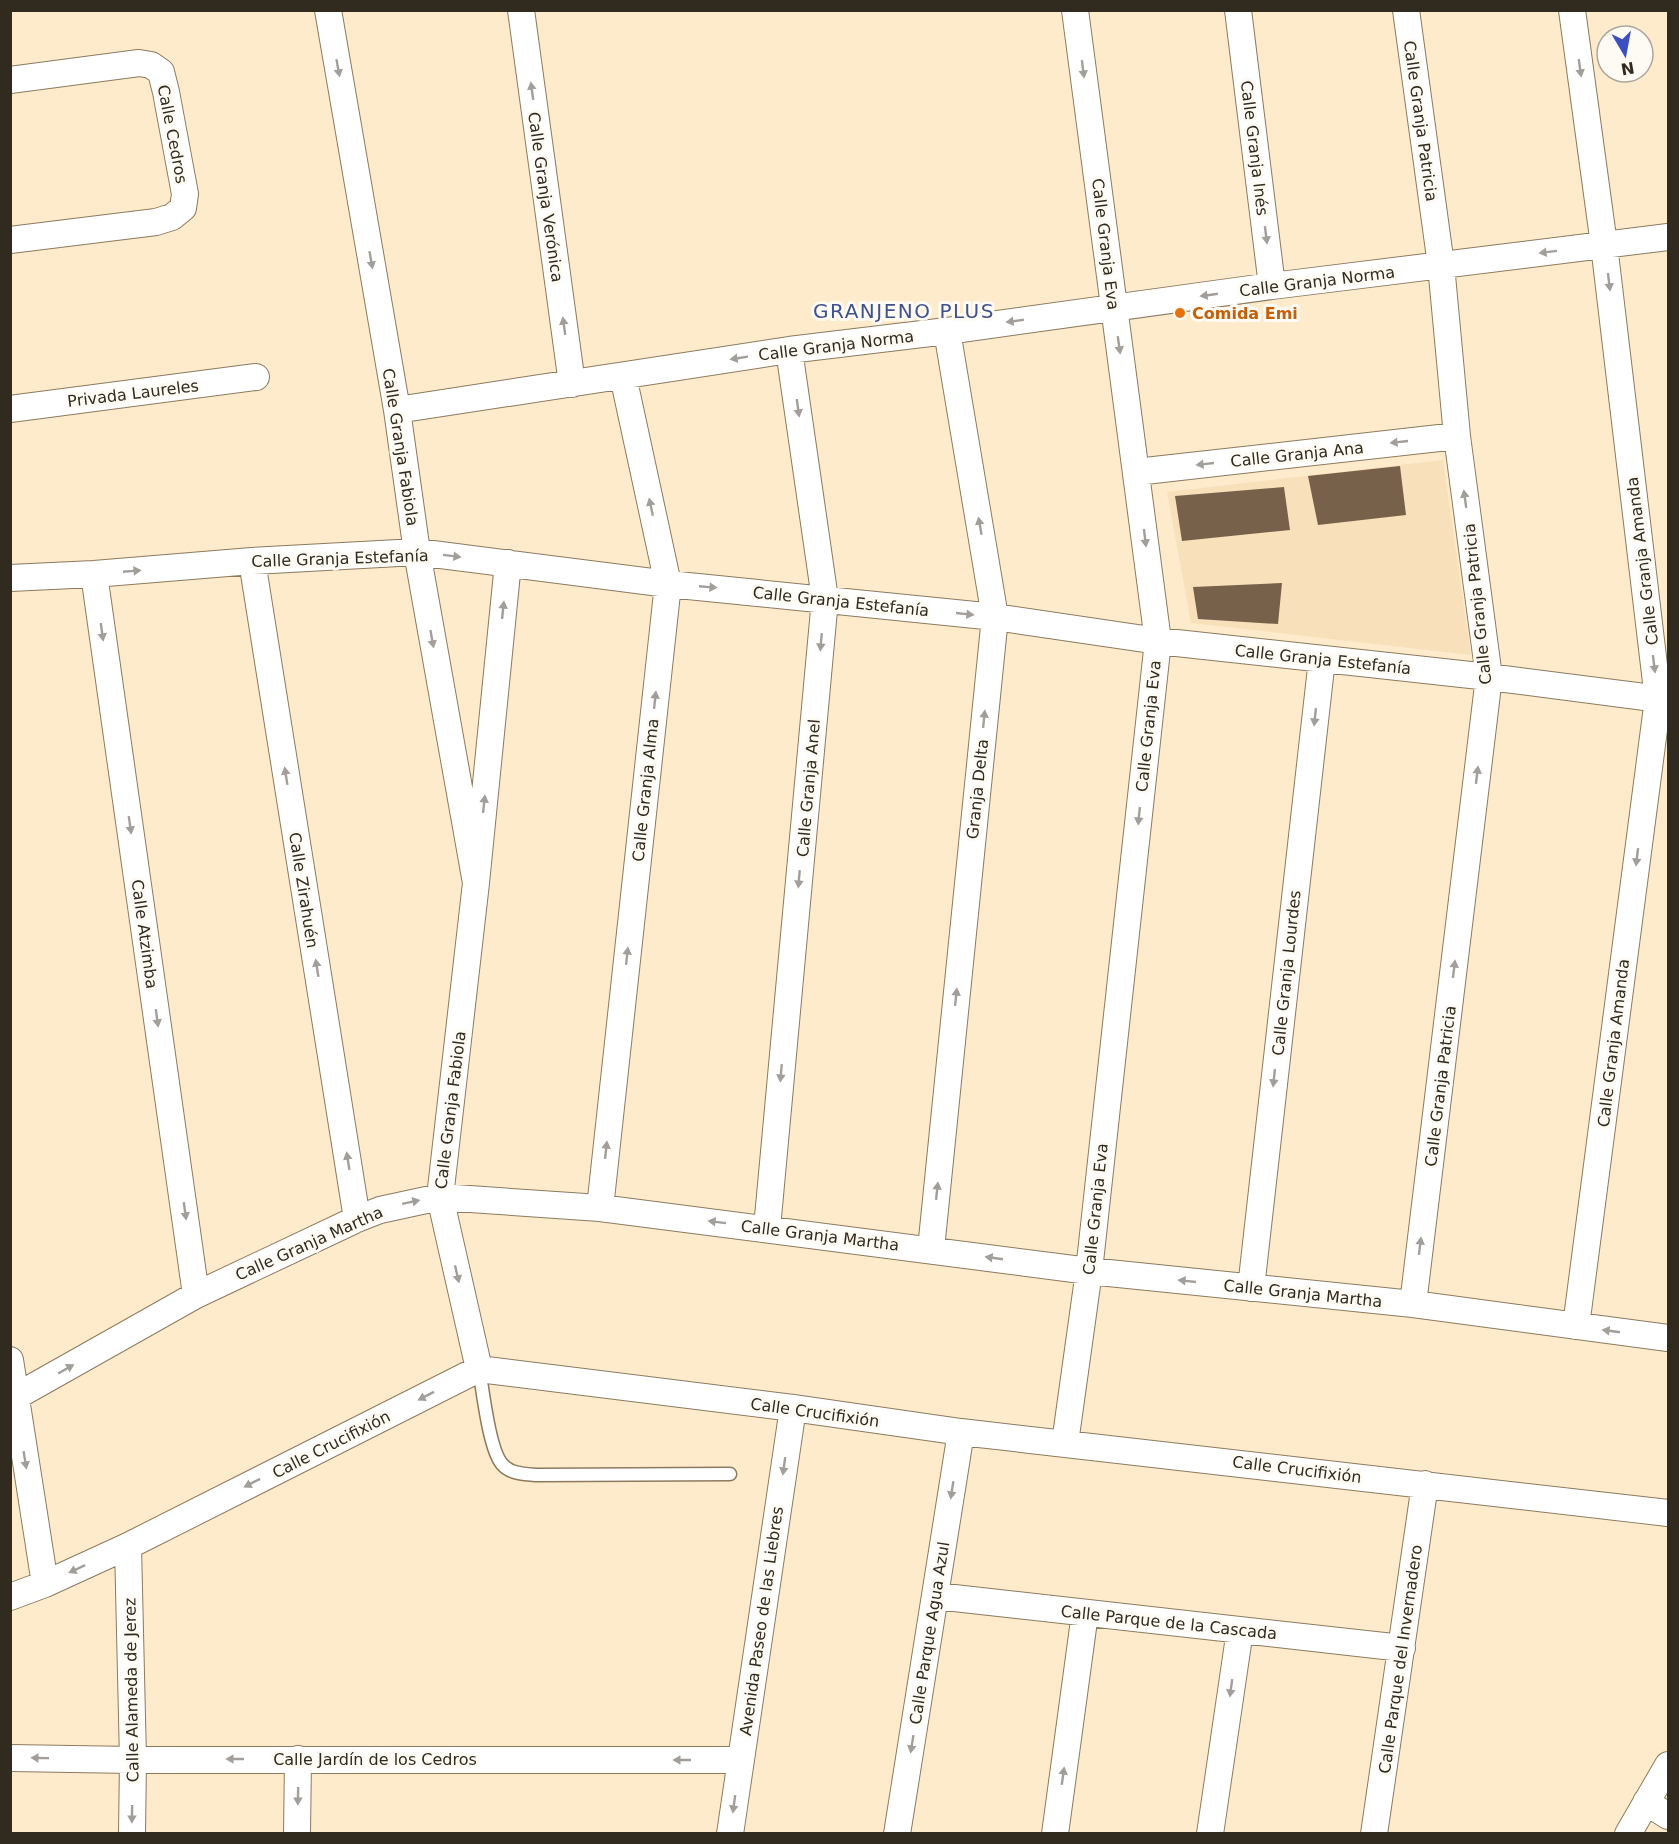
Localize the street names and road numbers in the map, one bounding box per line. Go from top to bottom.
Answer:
street label: Calle Granja Patricia [1400,39,1441,203]
street label: Calle Granja Inés [1237,79,1272,217]
street label: Calle Cedros [154,83,191,185]
street label: Calle Granja Verónica [524,111,567,283]
street label: Calle Granja Eva [1088,177,1123,311]
street label: Calle Granja Norma [1238,263,1396,300]
street label: Calle Granja Norma [757,327,915,364]
street label: Calle Granja Fabiola [379,367,422,527]
street label: Privada Laureles [66,376,200,411]
street label: Calle Granja Ana [1229,438,1365,471]
street label: Calle Granja Amanda [1623,476,1662,646]
street label: Calle Granja Patricia [1460,522,1495,686]
street label: Calle Granja Estefanía [251,546,429,571]
street label: Calle Granja Estefanía [752,583,930,620]
street label: Calle Granja Estefanía [1234,641,1412,678]
street label: Calle Granja Eva [1132,659,1165,793]
street label: Calle Granja Alma [629,718,662,863]
street label: Calle Granja Anel [793,718,824,858]
street label: Granja Delta [963,738,992,840]
street label: Calle Zirahuén [285,831,322,949]
street label: Calle Atzimba [127,878,162,990]
street label: Calle Granja Lourdes [1268,889,1305,1057]
street label: Calle Granja Amanda [1594,958,1633,1128]
street label: Calle Granja Patricia [1421,1004,1460,1168]
street label: Calle Granja Fabiola [431,1030,470,1190]
street label: Calle Granja Eva [1079,1142,1112,1276]
street label: Calle Granja Martha [232,1202,386,1285]
street label: Calle Granja Martha [740,1216,900,1255]
street label: Calle Granja Martha [1223,1276,1383,1311]
street label: Calle Crucifixión [749,1394,881,1431]
street label: Calle Crucifixión [269,1407,393,1482]
street label: Calle Crucifixión [1231,1452,1363,1487]
street label: Avenida Paseo de las Liebres [736,1505,787,1737]
street label: Calle Parque Agua Azul [906,1540,953,1726]
street label: Calle Parque del Invernadero [1375,1543,1426,1775]
street label: Calle Alameda de Jerez [120,1598,143,1782]
street label: Calle Parque de la Cascada [1060,1602,1278,1643]
street label: Calle Jardín de los Cedros [273,1750,477,1769]

